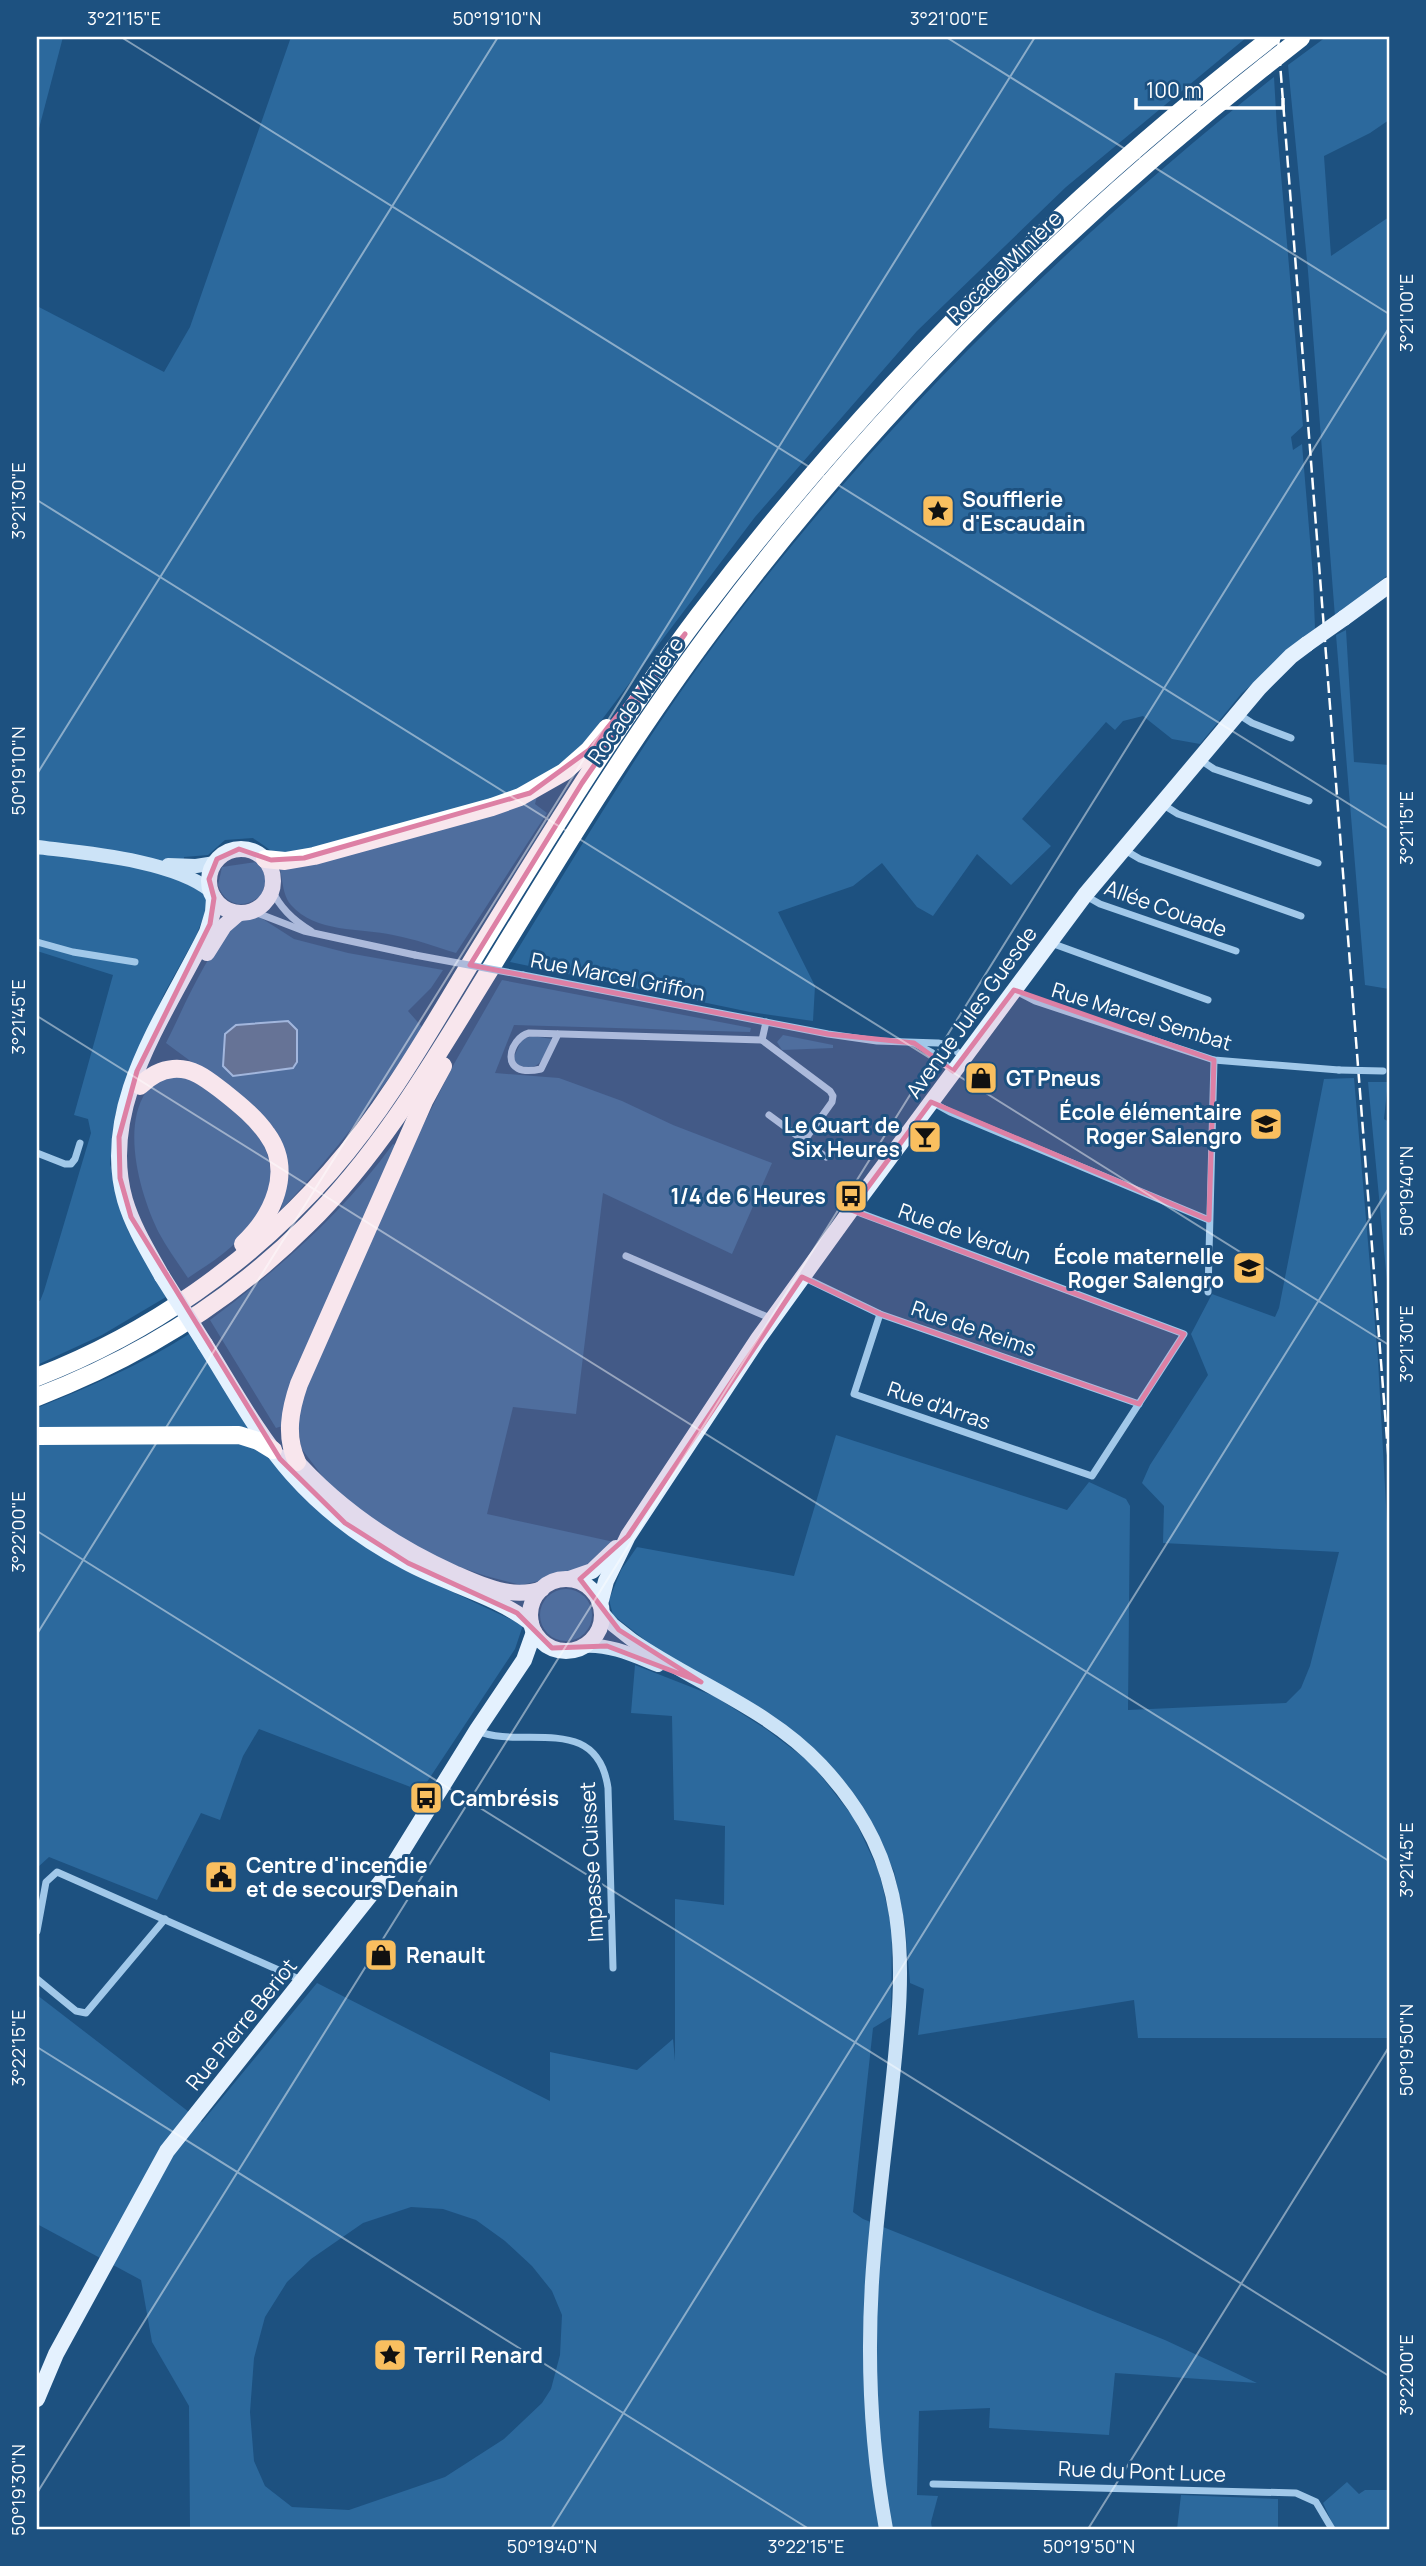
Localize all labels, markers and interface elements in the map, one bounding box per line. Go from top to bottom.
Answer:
text: 3°21'15"E [87,6,161,30]
text: 50°19'10"N [453,6,541,30]
text: 3°21'00"E [910,6,988,30]
scale bar [1136,66,1282,110]
text: 100 m [1146,76,1202,104]
street label: Rocade Minière [940,204,1068,328]
text: 3°21'00"E [1394,274,1418,352]
text: 3°21'30"E [6,462,30,540]
place label: Soufflerie d'Escaudain [962,485,1085,537]
place icon: Soufflerie d'Escaudain [919,492,957,530]
street label: Rocade Minière [581,631,689,769]
text: 50°19'10"N [6,727,30,815]
text: 3°21'15"E [1394,791,1418,865]
street label: Allée Couade [1101,873,1231,943]
street label: Avenue Jules Guesde [899,920,1043,1104]
street label: Rue Marcel Griffon [528,945,708,1007]
street label: Rue Marcel Sembat [1049,975,1235,1057]
text: 3°21'45"E [6,979,30,1055]
shop icon: GT Pneus [962,1059,1000,1097]
place label: GT Pneus [1006,1064,1101,1092]
place label: École élémentaire Roger Salengro [1059,1098,1242,1150]
school or university icon: École élémentaire Roger Salengro [1247,1105,1285,1143]
place label: Le Quart de Six Heures [784,1111,900,1163]
bar icon: Le Quart de Six Heures [906,1118,944,1156]
text: 50°19'40"N [1394,1146,1418,1236]
bus stop icon: 1/4 de 6 Heures [832,1177,870,1215]
place label: 1/4 de 6 Heures [671,1182,826,1210]
street label: Rue de Verdun [895,1196,1035,1270]
place label: École maternelle Roger Salengro [1054,1242,1224,1294]
school or university icon: École maternelle Roger Salengro [1230,1249,1268,1287]
street label: Rue de Reims [908,1294,1040,1362]
text: 3°21'30"E [1394,1305,1418,1383]
street label: Rue d'Arras [884,1374,994,1436]
text: 3°22'00"E [6,1491,30,1573]
bus stop icon: Cambrésis [407,1779,445,1817]
street label: Impasse Cuisset [573,1781,609,1943]
place label: Cambrésis [450,1784,559,1812]
text: 3°21'45"E [1394,1822,1418,1898]
place label: Centre d'incendie et de secours Denain [246,1851,458,1903]
public building icon: Centre d'incendie et de secours Denain [202,1858,240,1896]
shop icon: Renault [362,1936,400,1974]
place label: Renault [406,1941,486,1969]
street label: Rue Pierre Beriot [179,1952,303,2096]
text: 50°19'50"N [1394,2004,1418,2096]
text: 3°22'15"E [6,2009,30,2087]
text: 3°22'00"E [1394,2334,1418,2416]
place icon: Terril Renard [371,2336,409,2374]
place label: Terril Renard [414,2341,543,2369]
text: 50°19'30"N [6,2444,30,2536]
street label: Rue du Pont Luce [1057,2454,1227,2488]
text: 50°19'40"N [507,2534,597,2558]
text: 3°22'15"E [767,2534,845,2558]
text: 50°19'50"N [1043,2534,1135,2558]

